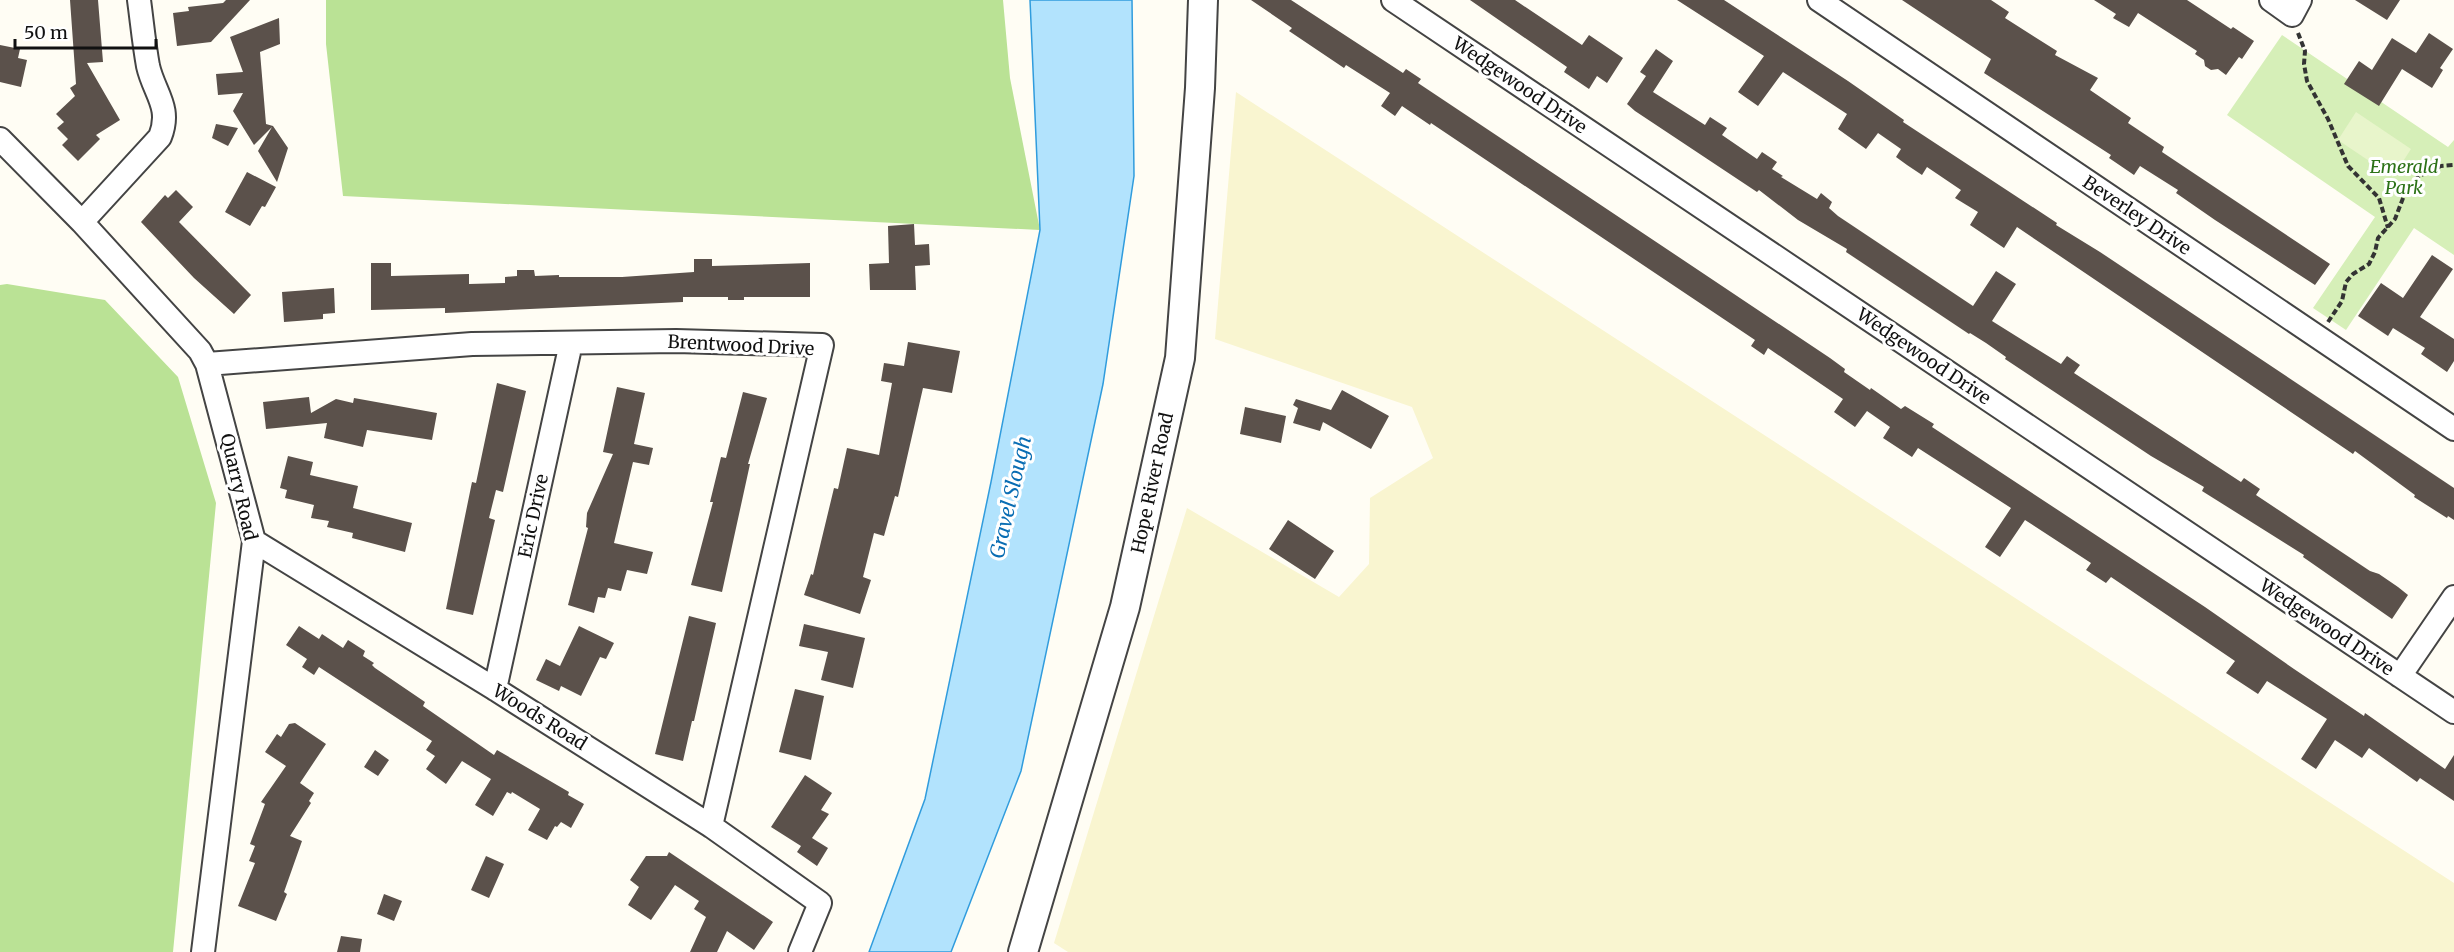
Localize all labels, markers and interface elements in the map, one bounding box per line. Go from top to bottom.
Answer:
scale bar [15,12,156,50]
text: 50 m [24,21,68,44]
street label: Wedgewood Drive [1448,31,1591,138]
park label: Emerald Park [2370,155,2439,199]
street label: Beverley Drive [2078,170,2196,260]
street label: Wedgewood Drive [1852,302,1995,409]
street label: Brentwood Drive [667,330,815,360]
street label: Hope River Road [1126,410,1178,556]
street label: Quarry Road [216,431,263,543]
water label: Gravel Slough [984,433,1036,561]
street label: Eric Drive [513,472,553,560]
street label: Wedgewood Drive [2255,573,2398,680]
street label: Woods Road [488,678,591,755]

